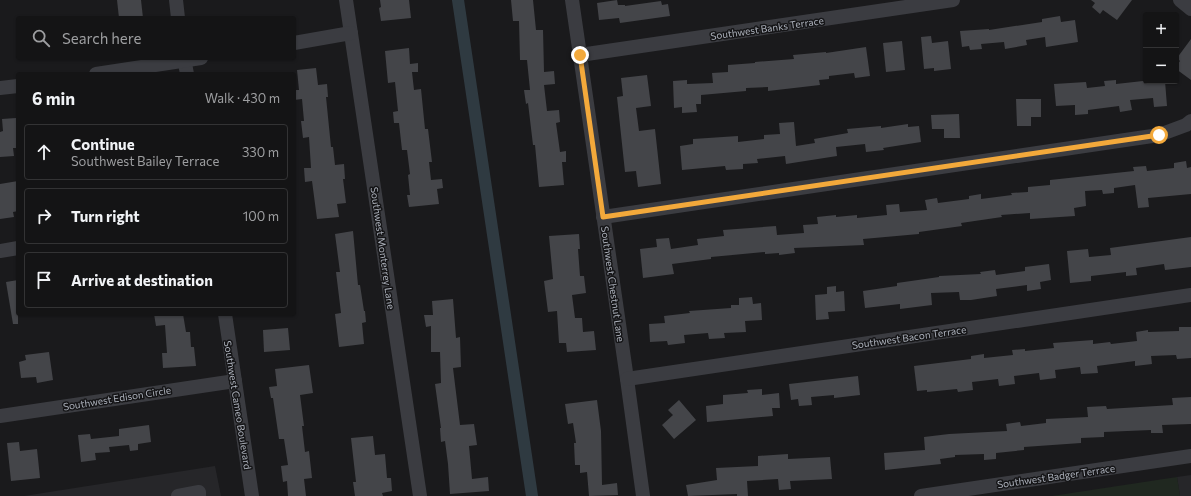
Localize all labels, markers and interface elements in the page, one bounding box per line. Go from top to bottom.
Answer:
map controls [1143,12,1179,84]
button: + [1143,12,1179,48]
street label: Southwest Banks Terrace [710,14,824,42]
search box [16,16,296,60]
icon: search [30,27,52,49]
text: Search here [62,29,141,47]
route end [571,46,589,64]
button: − [1143,48,1179,84]
text: 6 min [32,88,75,109]
text: Walk · 430 m [205,90,280,106]
route start [1150,126,1168,144]
text: Continue [71,135,135,153]
icon: ahead [33,141,55,163]
text: 330 m [242,144,279,160]
text: Southwest Bailey Terrace [71,153,219,169]
street label: Southwest Monterrey Lane [368,186,398,310]
icon: right [33,205,55,227]
text: Turn right [71,207,140,225]
text: 100 m [243,208,279,224]
street label: Southwest Chestnut Lane [599,225,627,343]
icon: arrive [33,269,55,291]
text: Arrive at destination [71,271,213,289]
street label: Southwest Bacon Terrace [851,323,967,351]
street label: Southwest Cameo Boulevard [222,340,254,471]
street label: Southwest Edison Circle [62,384,172,412]
street label: Southwest Badger Terrace [996,462,1116,490]

